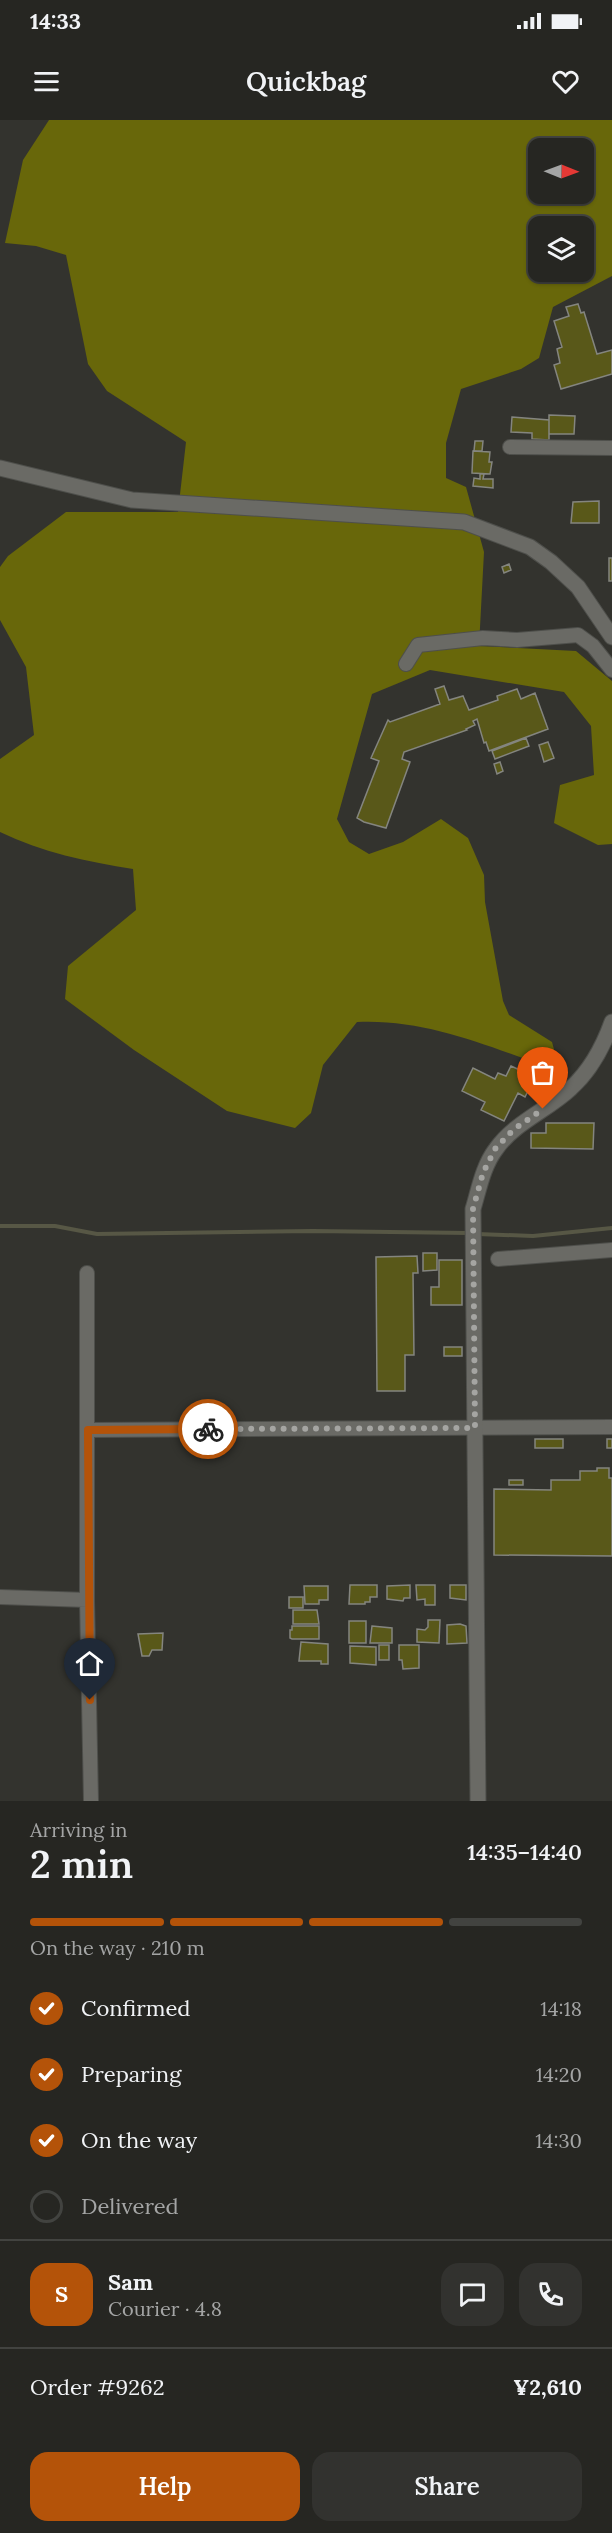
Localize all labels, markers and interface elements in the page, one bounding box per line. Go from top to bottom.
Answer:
text: 14:33 [30,7,81,35]
text: Quickbag [246,64,366,98]
icon: menu [30,65,63,98]
icon: heart [549,65,582,98]
north arrow [528,138,594,204]
map controls [528,138,594,282]
button: layers [528,216,594,282]
pin [517,1047,568,1109]
icon: bag [526,1056,559,1089]
courier [178,1399,238,1459]
icon: bike [192,1413,225,1446]
pin [64,1638,115,1700]
icon: home [73,1647,106,1680]
text: Arriving in [30,1817,127,1842]
text: 14:35–14:40 [467,1838,582,1866]
text: 2 min [30,1839,133,1889]
text: On the way · 210 m [30,1935,205,1960]
icon: check [30,1992,63,2025]
text: Confirmed [81,1994,190,2022]
text: 14:18 [540,1996,582,2021]
icon: check [30,2058,63,2091]
text: Preparing [81,2060,181,2088]
text: 14:20 [536,2062,582,2087]
icon: check [30,2124,63,2157]
text: On the way [81,2126,197,2154]
text: 14:30 [535,2128,582,2153]
text: Delivered [81,2192,179,2220]
button: chat [441,2263,504,2326]
button: phone [519,2263,582,2326]
text: Sam [108,2268,153,2296]
text: S [55,2280,68,2308]
text: Courier · 4.8 [108,2296,222,2321]
text: Order #9262 [30,2373,165,2401]
text: ¥2,610 [513,2373,582,2401]
button: Help [30,2452,300,2521]
button: Share [312,2452,582,2521]

